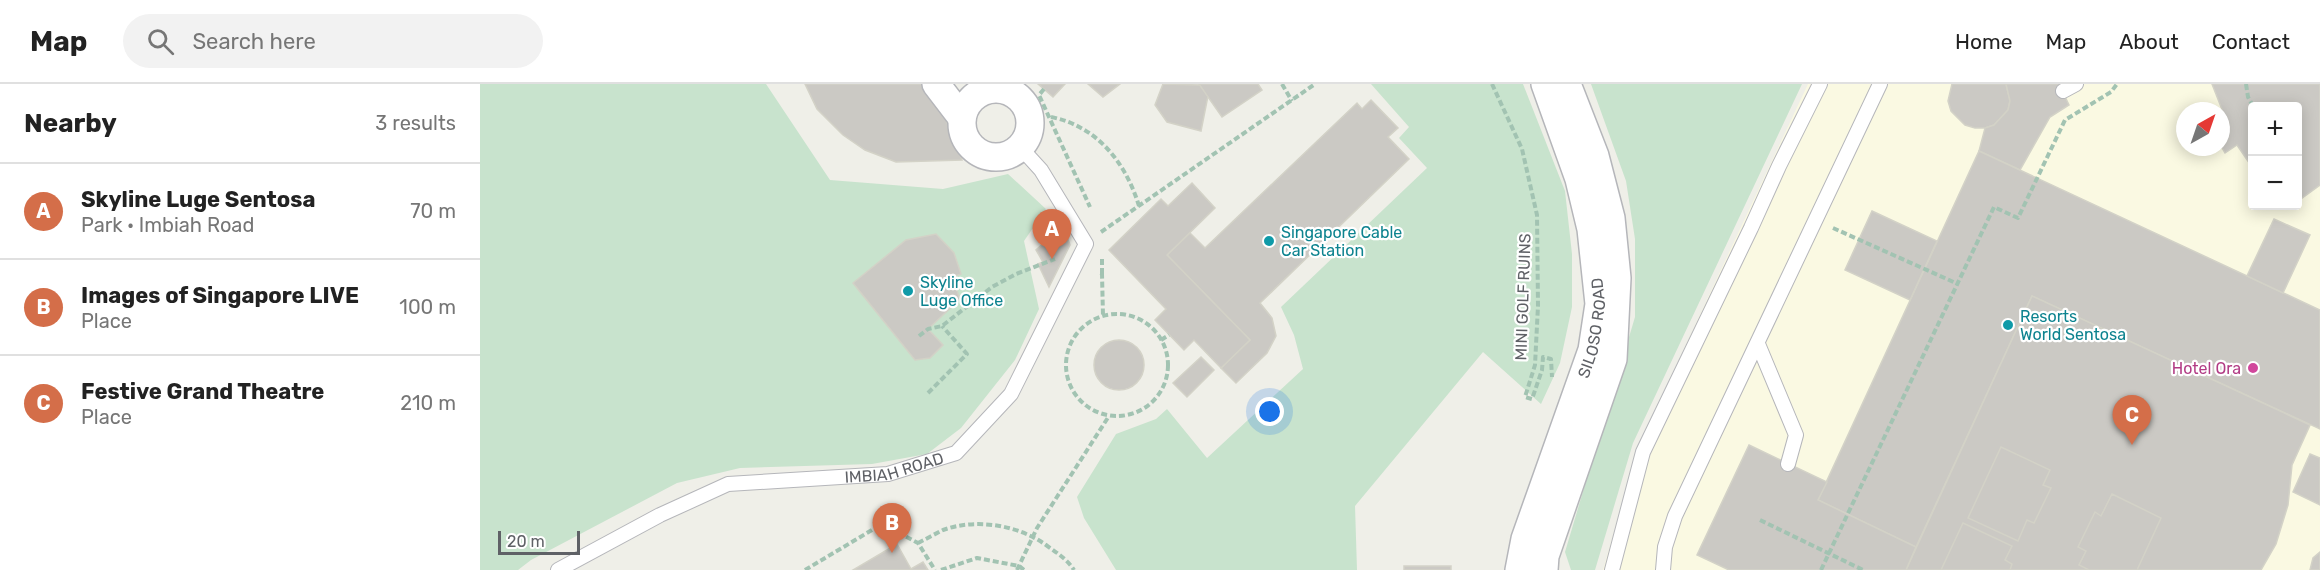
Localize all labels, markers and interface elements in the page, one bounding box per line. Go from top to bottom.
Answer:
search box [123,14,543,68]
text: Map [30,25,87,58]
icon: search [144,25,177,58]
text: Search here [192,28,316,55]
text: Home [1955,29,2012,54]
text: Map [2045,29,2086,54]
text: About [2119,29,2179,54]
text: Contact [2212,29,2290,54]
north arrow [2176,102,2230,156]
map controls [2248,102,2302,210]
button: + [2248,102,2302,156]
text: Nearby [24,108,117,139]
text: 3 results [375,111,456,135]
button: − [2248,156,2302,210]
text: Skyline Luge Sentosa [81,186,315,213]
text: A [36,199,51,223]
text: 70 m [410,199,456,223]
pin: A [1032,210,1072,259]
text: Park · Imbiah Road [81,213,254,237]
place label: Singapore Cable Car Station [1281,223,1402,260]
street label: MINI GOLF RUINS [1511,233,1535,361]
marker: Singapore Cable Car Station [1262,234,1276,248]
place label: Skyline Luge Office [920,273,1003,310]
street label: SILOSO ROAD [1573,277,1609,380]
text: Images of Singapore LIVE [81,282,359,309]
marker: Skyline Luge Office [901,284,915,298]
text: B [36,295,51,319]
text: 100 m [399,295,456,319]
place label: Resorts World Sentosa [2020,307,2126,344]
text: Place [81,309,132,333]
marker: Resorts World Sentosa [2001,318,2015,332]
place label: Hotel Ora [2172,359,2241,378]
marker: Hotel Ora [2246,361,2260,375]
text: Festive Grand Theatre [81,378,324,405]
text: C [36,391,51,415]
text: 210 m [400,391,456,415]
pin: C [2112,396,2152,445]
your location [1255,397,1284,426]
text: Place [81,405,132,429]
street label: IMBIAH ROAD [844,448,946,486]
pin: B [872,504,912,553]
scale bar [498,528,580,556]
text: 20 m [507,532,545,551]

